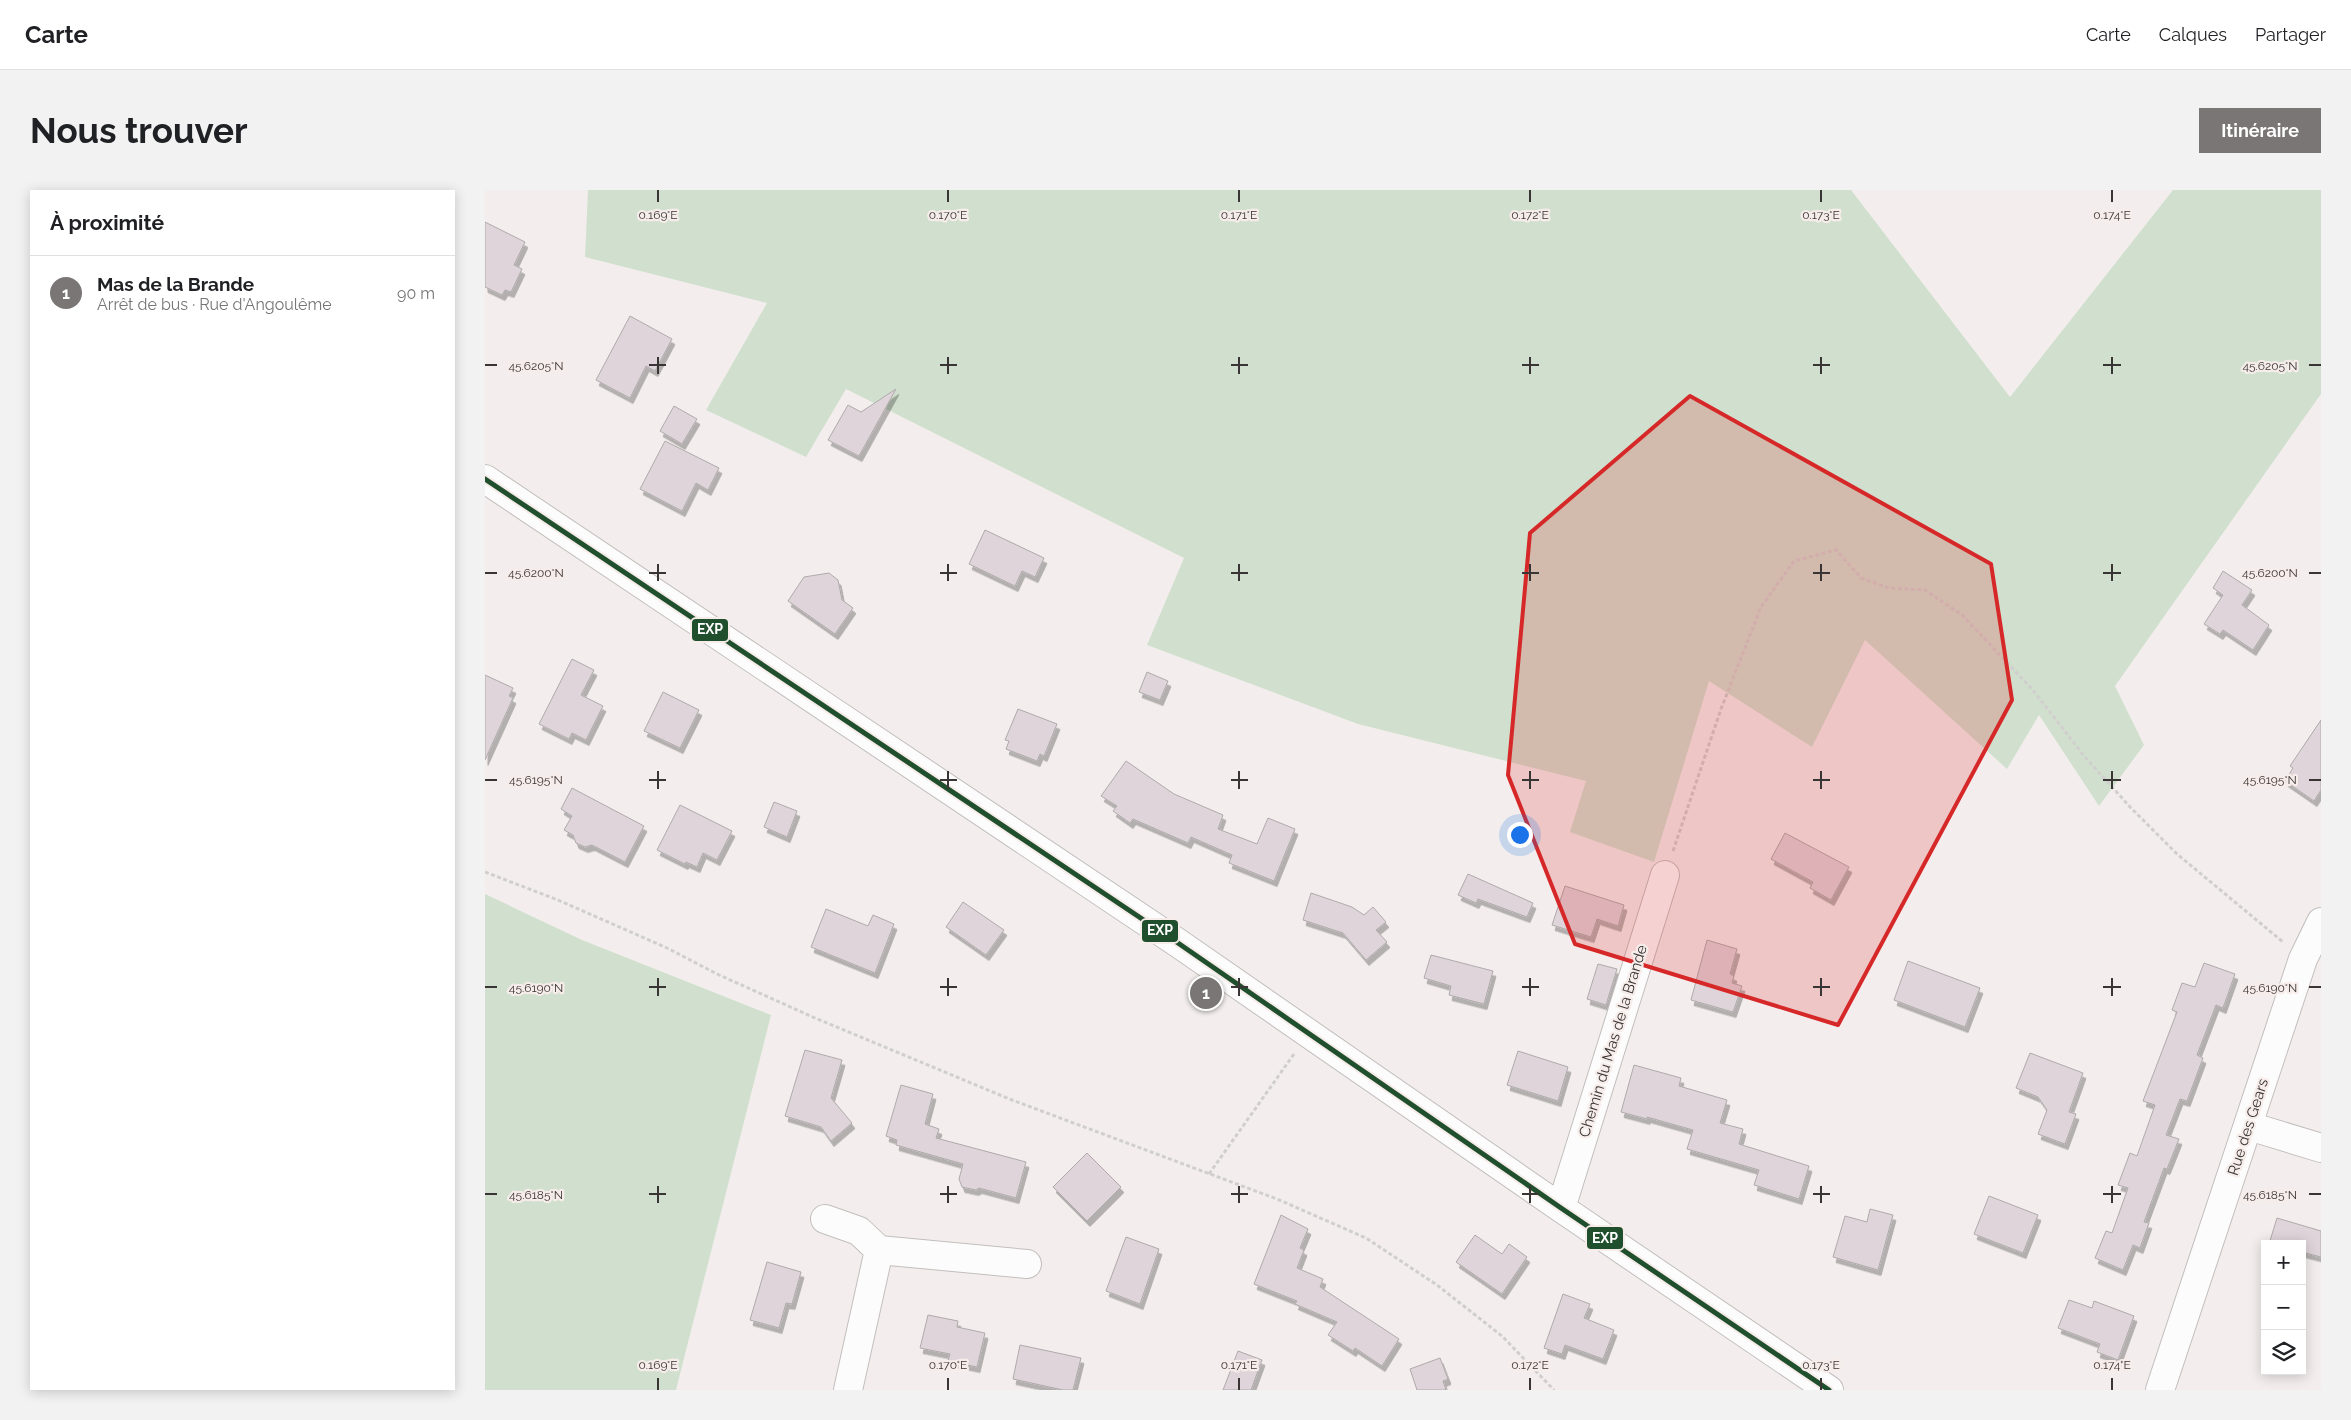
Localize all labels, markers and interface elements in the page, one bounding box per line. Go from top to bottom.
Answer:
text: Carte [25,20,88,49]
text: Carte [2086,24,2131,45]
text: Calques [2159,24,2227,45]
text: Partager [2255,24,2326,45]
button: Itinéraire [2199,108,2321,153]
text: Nous trouver [30,110,248,151]
text: 0.169°E [638,208,678,222]
text: 0.170°E [929,208,967,222]
text: 0.171°E [1221,208,1257,222]
text: 0.172°E [1511,208,1549,222]
text: 0.173°E [1802,208,1840,222]
text: 0.174°E [2093,208,2131,222]
text: À proximité [50,210,164,235]
text: Mas de la Brande [97,273,254,295]
text: 1 [62,284,70,303]
text: 90 m [397,284,435,303]
text: Arrêt de bus · Rue d'Angoulême [97,295,332,314]
text: 45.6205°N [508,359,564,373]
text: 45.6205°N [2242,359,2298,373]
text: 45.6200°N [508,566,564,580]
text: 45.6200°N [2242,566,2298,580]
line badge: EXP [691,618,729,642]
text: EXP [697,621,723,637]
text: 45.6195°N [509,773,563,787]
text: 45.6195°N [2243,773,2297,787]
your location [1507,822,1533,848]
line badge: EXP [1141,919,1179,943]
text: EXP [1147,922,1173,938]
street label: Chemin du Mas de la Brande [1575,942,1651,1139]
pin: 1 [1190,974,1222,1012]
text: 45.6190°N [509,981,563,995]
text: 45.6190°N [2243,981,2297,995]
street label: Rue des Gears [2224,1076,2272,1178]
text: 45.6185°N [509,1188,563,1202]
text: 45.6185°N [2243,1188,2297,1202]
line badge: EXP [1586,1226,1624,1250]
text: EXP [1592,1230,1618,1246]
map controls [2261,1240,2306,1375]
button: + [2261,1240,2306,1285]
button: − [2261,1285,2306,1330]
button: layers [2261,1330,2306,1375]
text: 0.169°E [638,1358,678,1372]
text: 0.170°E [929,1358,967,1372]
text: 0.171°E [1221,1358,1257,1372]
text: 0.172°E [1511,1358,1549,1372]
text: 0.173°E [1802,1358,1840,1372]
text: 0.174°E [2093,1358,2131,1372]

